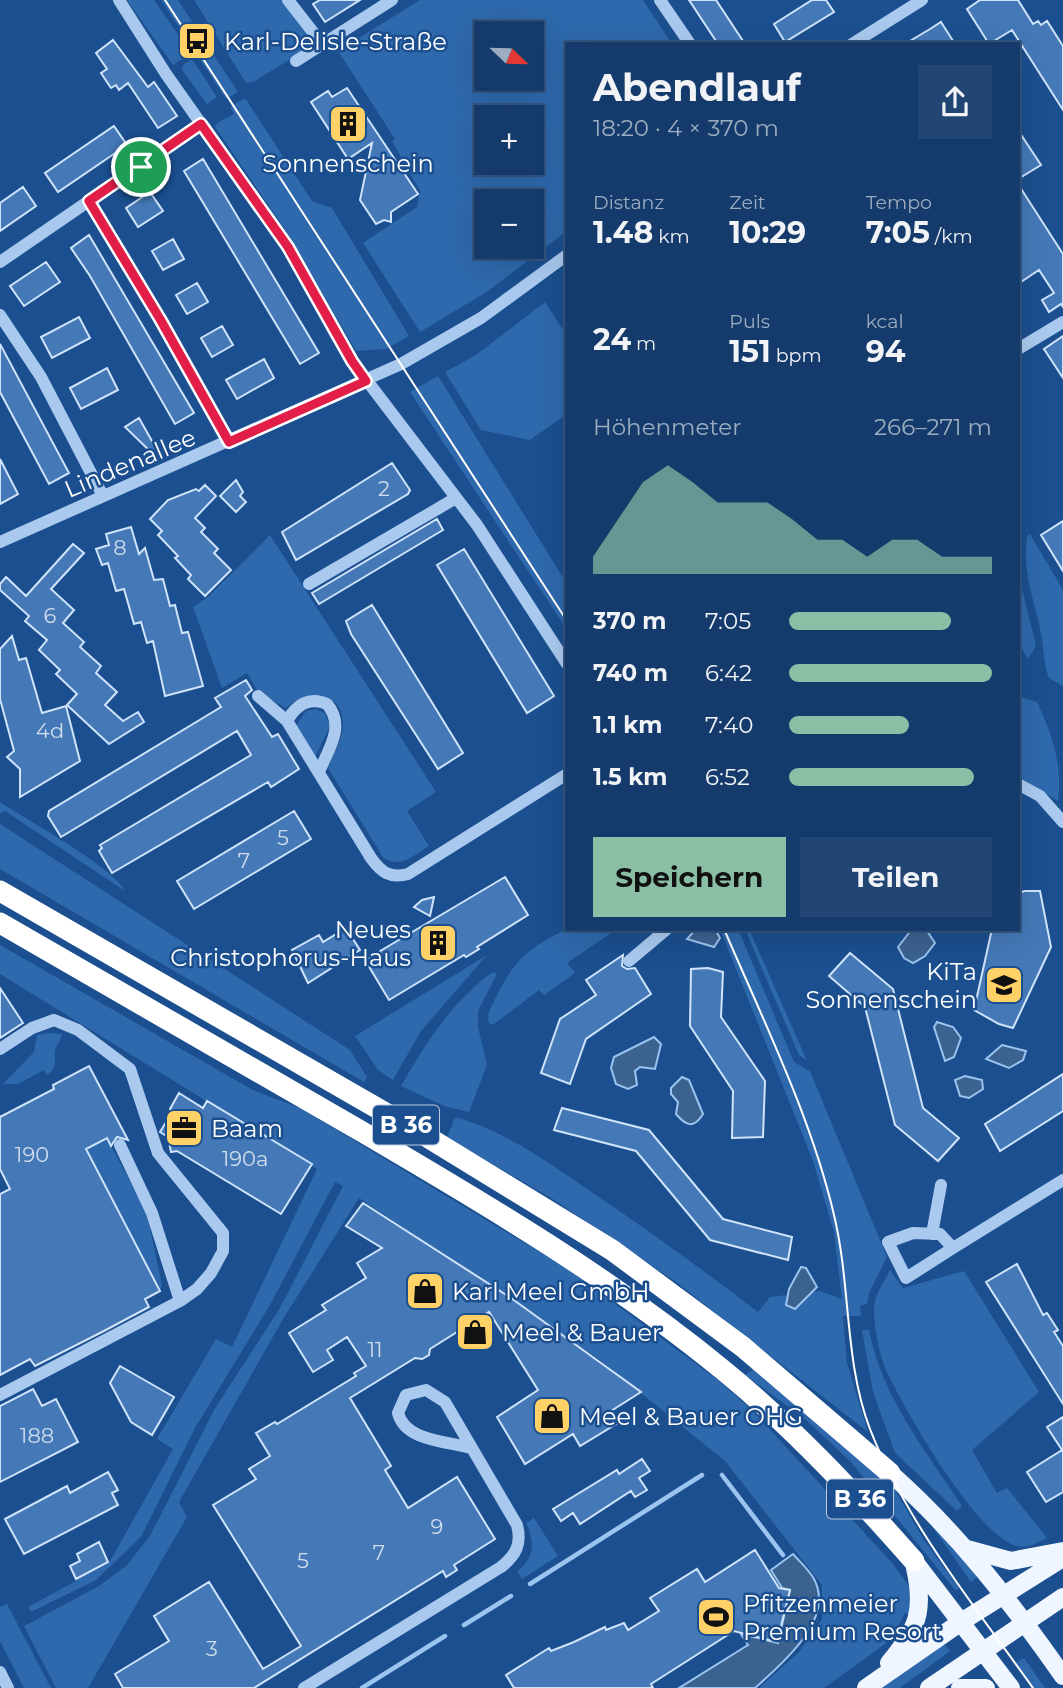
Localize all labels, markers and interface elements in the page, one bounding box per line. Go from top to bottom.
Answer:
bus stop icon: Karl-Delisle-Straße [176,20,218,62]
north arrow [474,21,544,91]
map controls [474,21,544,259]
place label: Karl-Delisle-Straße [224,27,447,56]
text: Abendlauf [593,64,801,111]
button: share [918,65,992,139]
building icon: Sonnenschein [327,103,369,145]
button: + [474,105,544,175]
text: 18:20 · 4 × 370 m [593,114,779,142]
pin [111,137,171,197]
icon: arrive [122,148,160,186]
place label: Sonnenschein [262,149,434,178]
button: − [474,189,544,259]
text: Distanz [593,191,664,214]
text: Zeit [729,191,766,214]
text: Tempo [866,191,932,214]
text: 1.48 [593,214,653,251]
text: 10:29 [729,214,806,251]
text: 7:05 [866,214,930,251]
text: km [653,225,690,248]
text: /km [930,225,973,248]
text: Puls [729,310,770,333]
text: kcal [866,310,904,333]
text: 24 [593,321,631,358]
text: m [631,332,656,355]
text: 151 [729,333,771,370]
text: 94 [866,333,905,370]
text: bpm [771,344,822,367]
text: Höhenmeter [593,413,741,441]
text: 266–271 m [874,413,992,441]
street label: Lindenallee [60,422,200,504]
house number: 2 [378,476,390,501]
house number: 8 [113,535,127,560]
house number: 6 [44,603,57,628]
text: 370 m [593,607,666,635]
text: 7:05 [705,607,751,635]
text: 740 m [593,659,668,687]
text: 6:42 [705,659,752,687]
text: 1.1 km [593,711,662,739]
text: 7:40 [705,711,753,739]
house number: 4d [36,718,64,743]
text: 1.5 km [593,763,667,791]
text: 6:52 [705,763,750,791]
house number: 5 [277,825,289,850]
button: Speichern [593,837,786,917]
button: Teilen [800,837,992,917]
house number: 7 [238,848,250,873]
place label: Neues Christophorus-Haus [170,915,411,972]
building icon: Neues Christophorus-Haus [417,922,459,964]
place label: KiTa Sonnenschein [806,957,977,1014]
school or university icon: KiTa Sonnenschein [983,964,1025,1006]
road number: B 36 [373,1106,439,1144]
office icon: Baam [163,1107,205,1149]
place label: Baam [211,1114,283,1143]
house number: 190 [15,1142,49,1167]
house number: 190a [222,1146,268,1171]
shop icon: Karl Meel GmbH [404,1270,446,1312]
place label: Karl Meel GmbH [452,1277,650,1306]
shop icon: Meel & Bauer [454,1311,496,1353]
place label: Meel & Bauer [502,1318,662,1347]
house number: 11 [367,1337,383,1362]
shop icon: Meel & Bauer OHG [531,1395,573,1437]
place label: Meel & Bauer OHG [579,1402,803,1431]
house number: 188 [20,1423,54,1448]
road number: B 36 [827,1480,893,1518]
house number: 9 [431,1514,443,1539]
house number: 7 [373,1540,385,1565]
house number: 5 [297,1548,309,1573]
place label: Pfitzenmeier Premium Resort [743,1589,942,1646]
sports icon: Pfitzenmeier Premium Resort [695,1596,737,1638]
house number: 3 [206,1636,218,1661]

